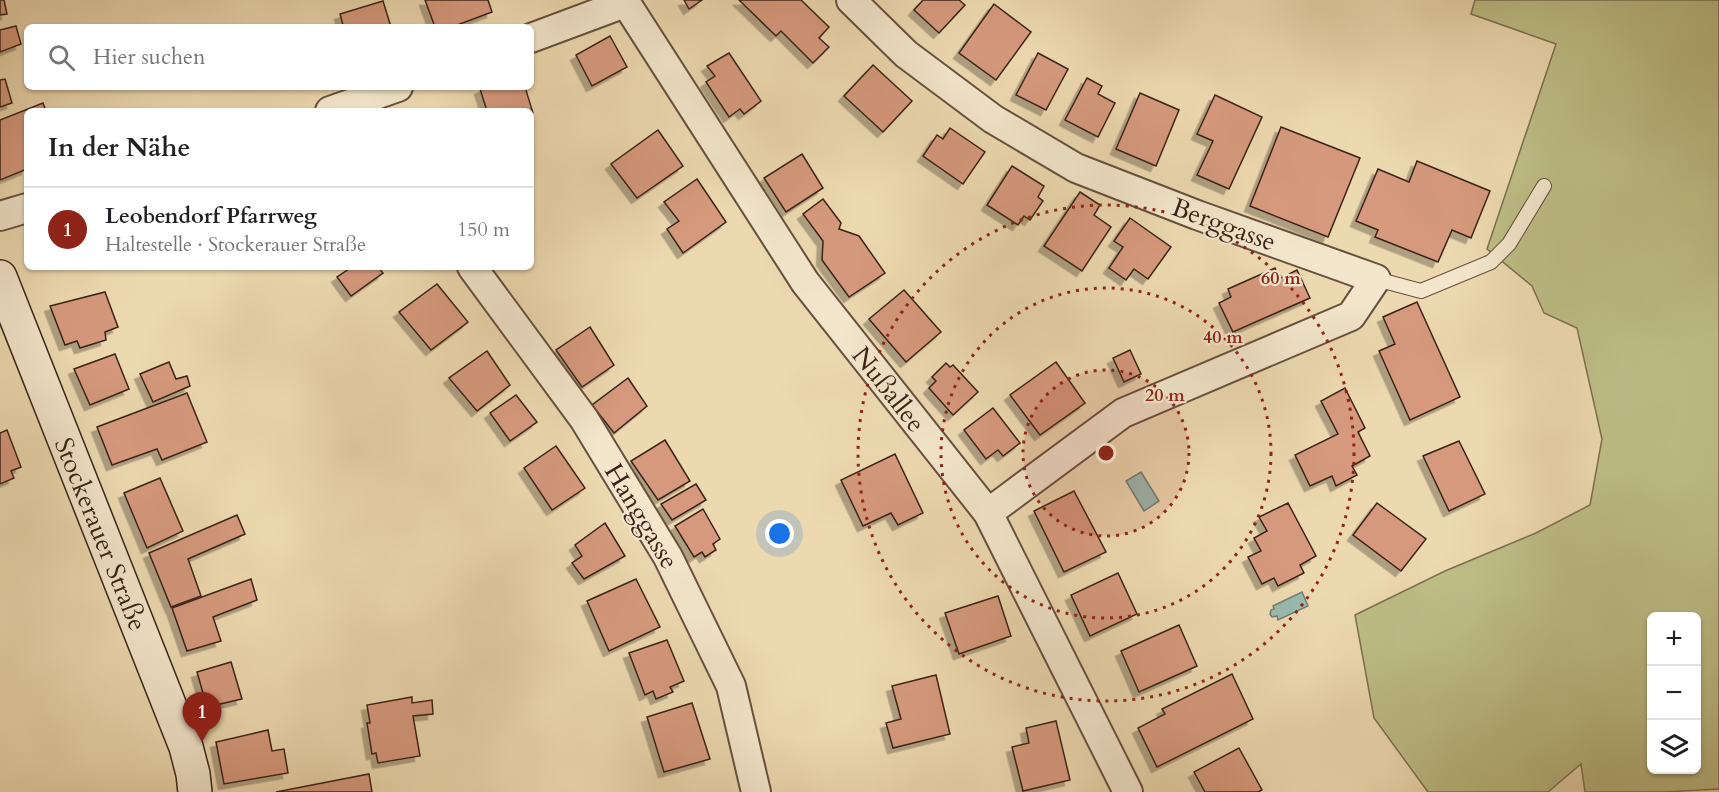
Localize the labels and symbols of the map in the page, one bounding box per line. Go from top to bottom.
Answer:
street label: Berggasse [1167,189,1281,259]
text: 60 m [1261,266,1301,291]
text: 40 m [1203,325,1243,350]
street label: Nußallee [844,339,933,439]
text: 20 m [1145,383,1185,408]
street label: Stockerauer Straße [46,432,155,636]
centre of rings [1096,443,1116,463]
street label: Hanggasse [596,457,687,576]
your location [765,519,794,548]
pin: 1 [182,692,222,742]

